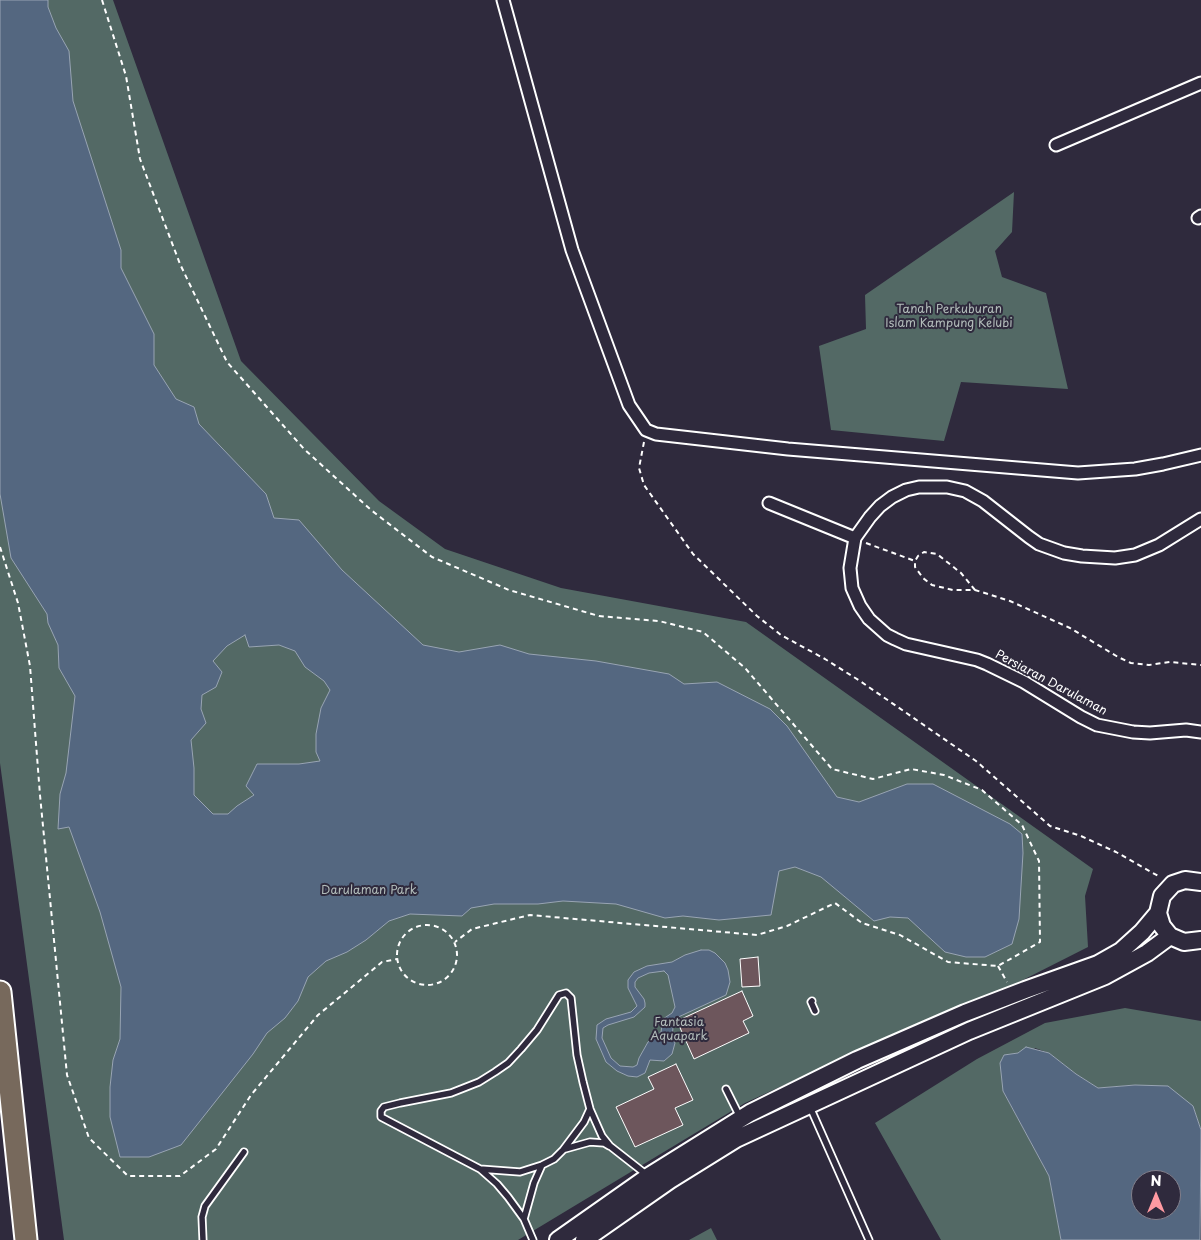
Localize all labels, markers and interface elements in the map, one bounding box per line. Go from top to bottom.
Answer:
park label: Tanah Perkuburan Islam Kampung Kelubi [885,303,1013,331]
street label: Persiaran Darulaman [993,647,1109,719]
park label: Darulaman Park [321,884,417,898]
park label: Fantasia Aquapark [650,1016,708,1044]
north arrow [1131,1170,1181,1220]
text: N [1150,1170,1162,1191]

